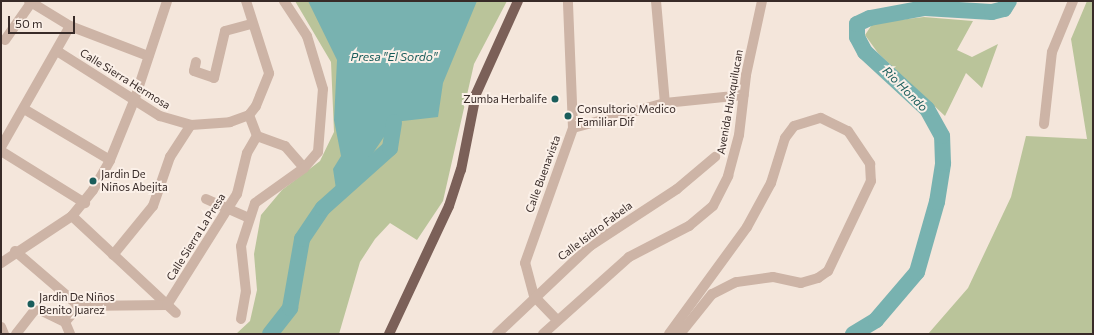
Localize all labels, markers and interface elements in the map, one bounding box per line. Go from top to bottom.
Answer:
scale bar [10,8,77,34]
text: 50 m [15,16,43,30]
street label: Calle Sierra Hermosa [78,46,172,112]
street label: Avenida Huixquilucan [714,48,746,156]
water label: Presa "El Sordo" [351,50,437,64]
water label: Rio Hondo [879,63,931,115]
place label: Zumba Herbalife [463,92,547,106]
marker: Zumba Herbalife [550,94,560,104]
place label: Consultorio Medico Familiar Dif [577,103,676,129]
marker: Consultorio Medico Familiar Dif [562,110,574,122]
street label: Calle Buenavista [523,133,563,215]
place label: Jardin De Niños Abejita [101,168,168,194]
marker: Jardin De Niños Abejita [88,176,98,186]
street label: Calle Sierra La Presa [164,191,228,283]
street label: Calle Isidro Fabela [555,199,635,263]
place label: Jardin De Niños Benito Juarez [39,291,115,317]
marker: Jardin De Niños Benito Juarez [26,299,36,309]

